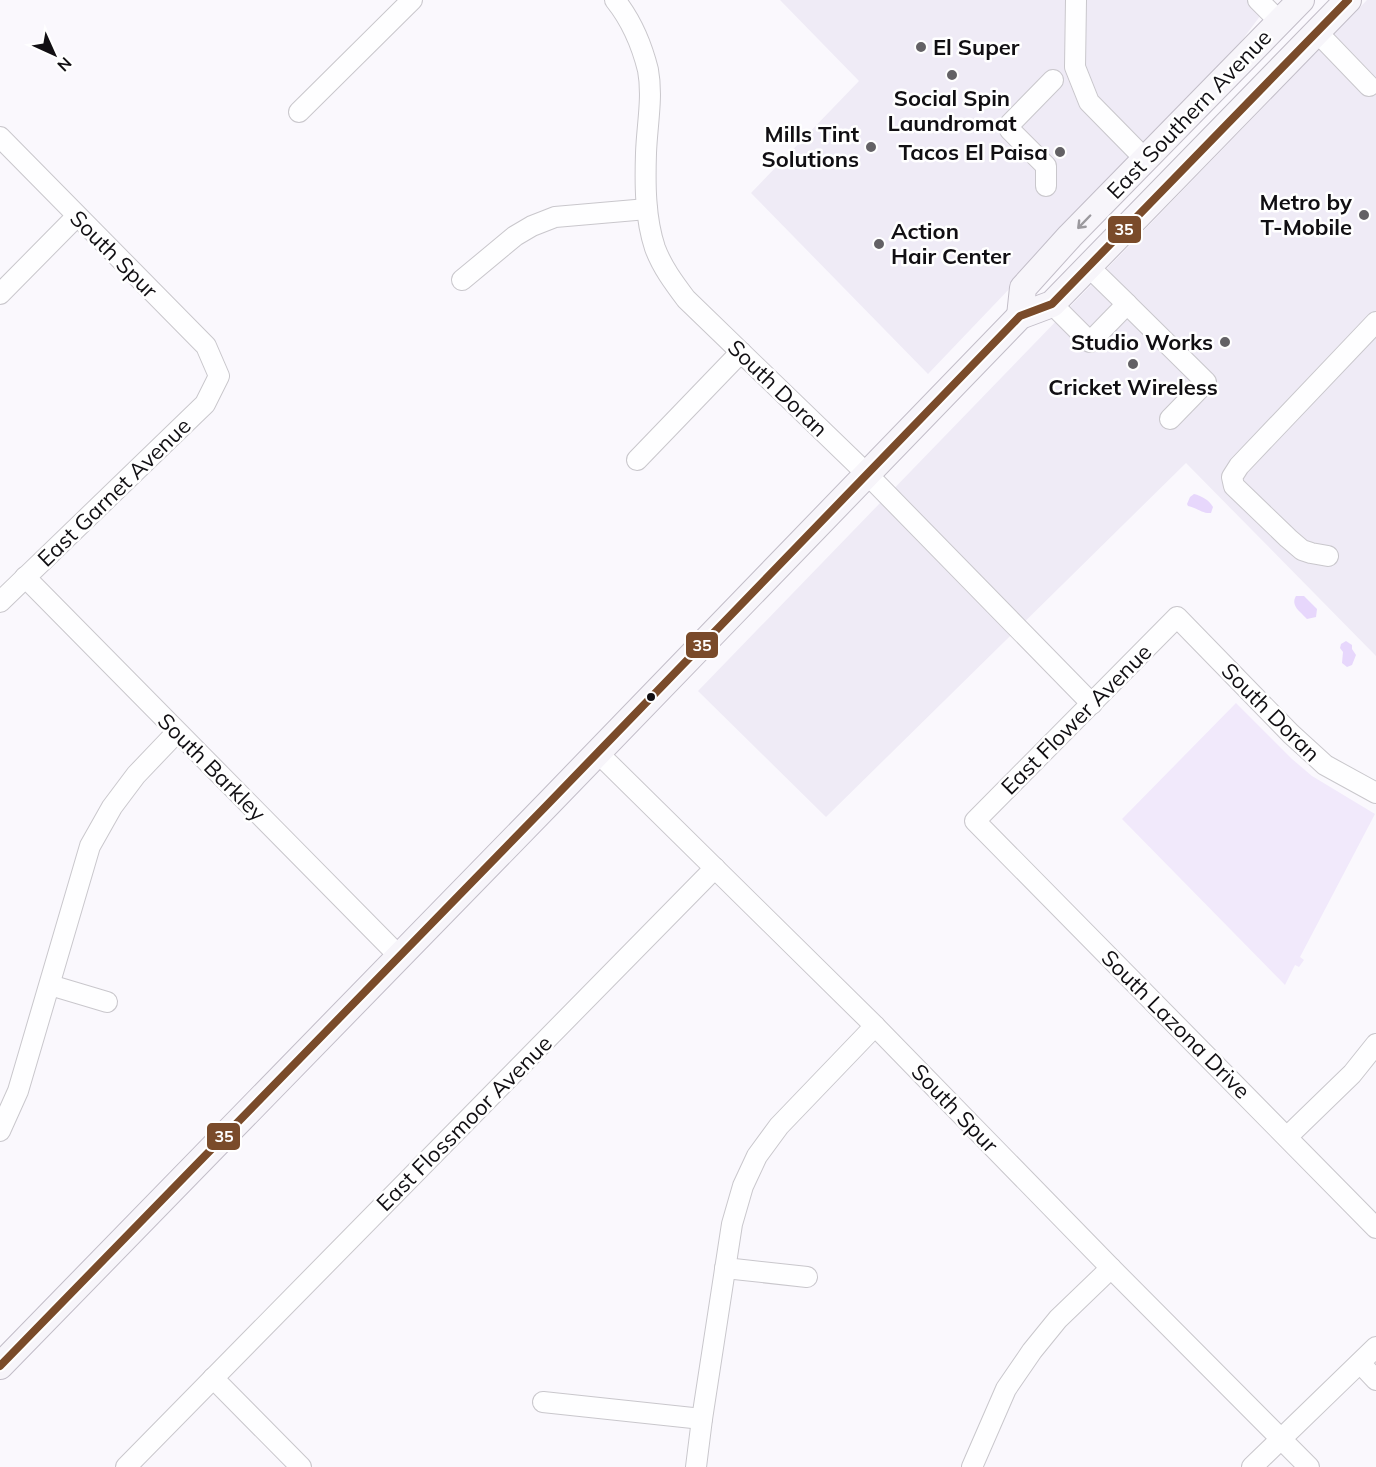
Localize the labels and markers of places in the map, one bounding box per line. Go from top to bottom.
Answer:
place label: El Super [933,33,1020,61]
marker: El Super [914,40,928,54]
marker: Social Spin Laundromat [945,68,959,82]
place label: Social Spin Laundromat [887,84,1017,137]
place label: Mills Tint Solutions [762,120,859,173]
place label: Tacos El Paisa [898,138,1048,166]
marker: Mills Tint Solutions [864,140,878,154]
marker: Tacos El Paisa [1053,145,1067,159]
place label: Metro by T-Mobile [1260,188,1352,241]
marker: Metro by T-Mobile [1357,208,1371,222]
place label: Action Hair Center [891,217,1011,270]
marker: Action Hair Center [872,237,886,251]
place label: Studio Works [1071,328,1213,356]
marker: Studio Works [1218,335,1232,349]
marker: Cricket Wireless [1126,357,1140,371]
place label: Cricket Wireless [1048,373,1218,401]
unlabelled marker [645,691,657,703]

